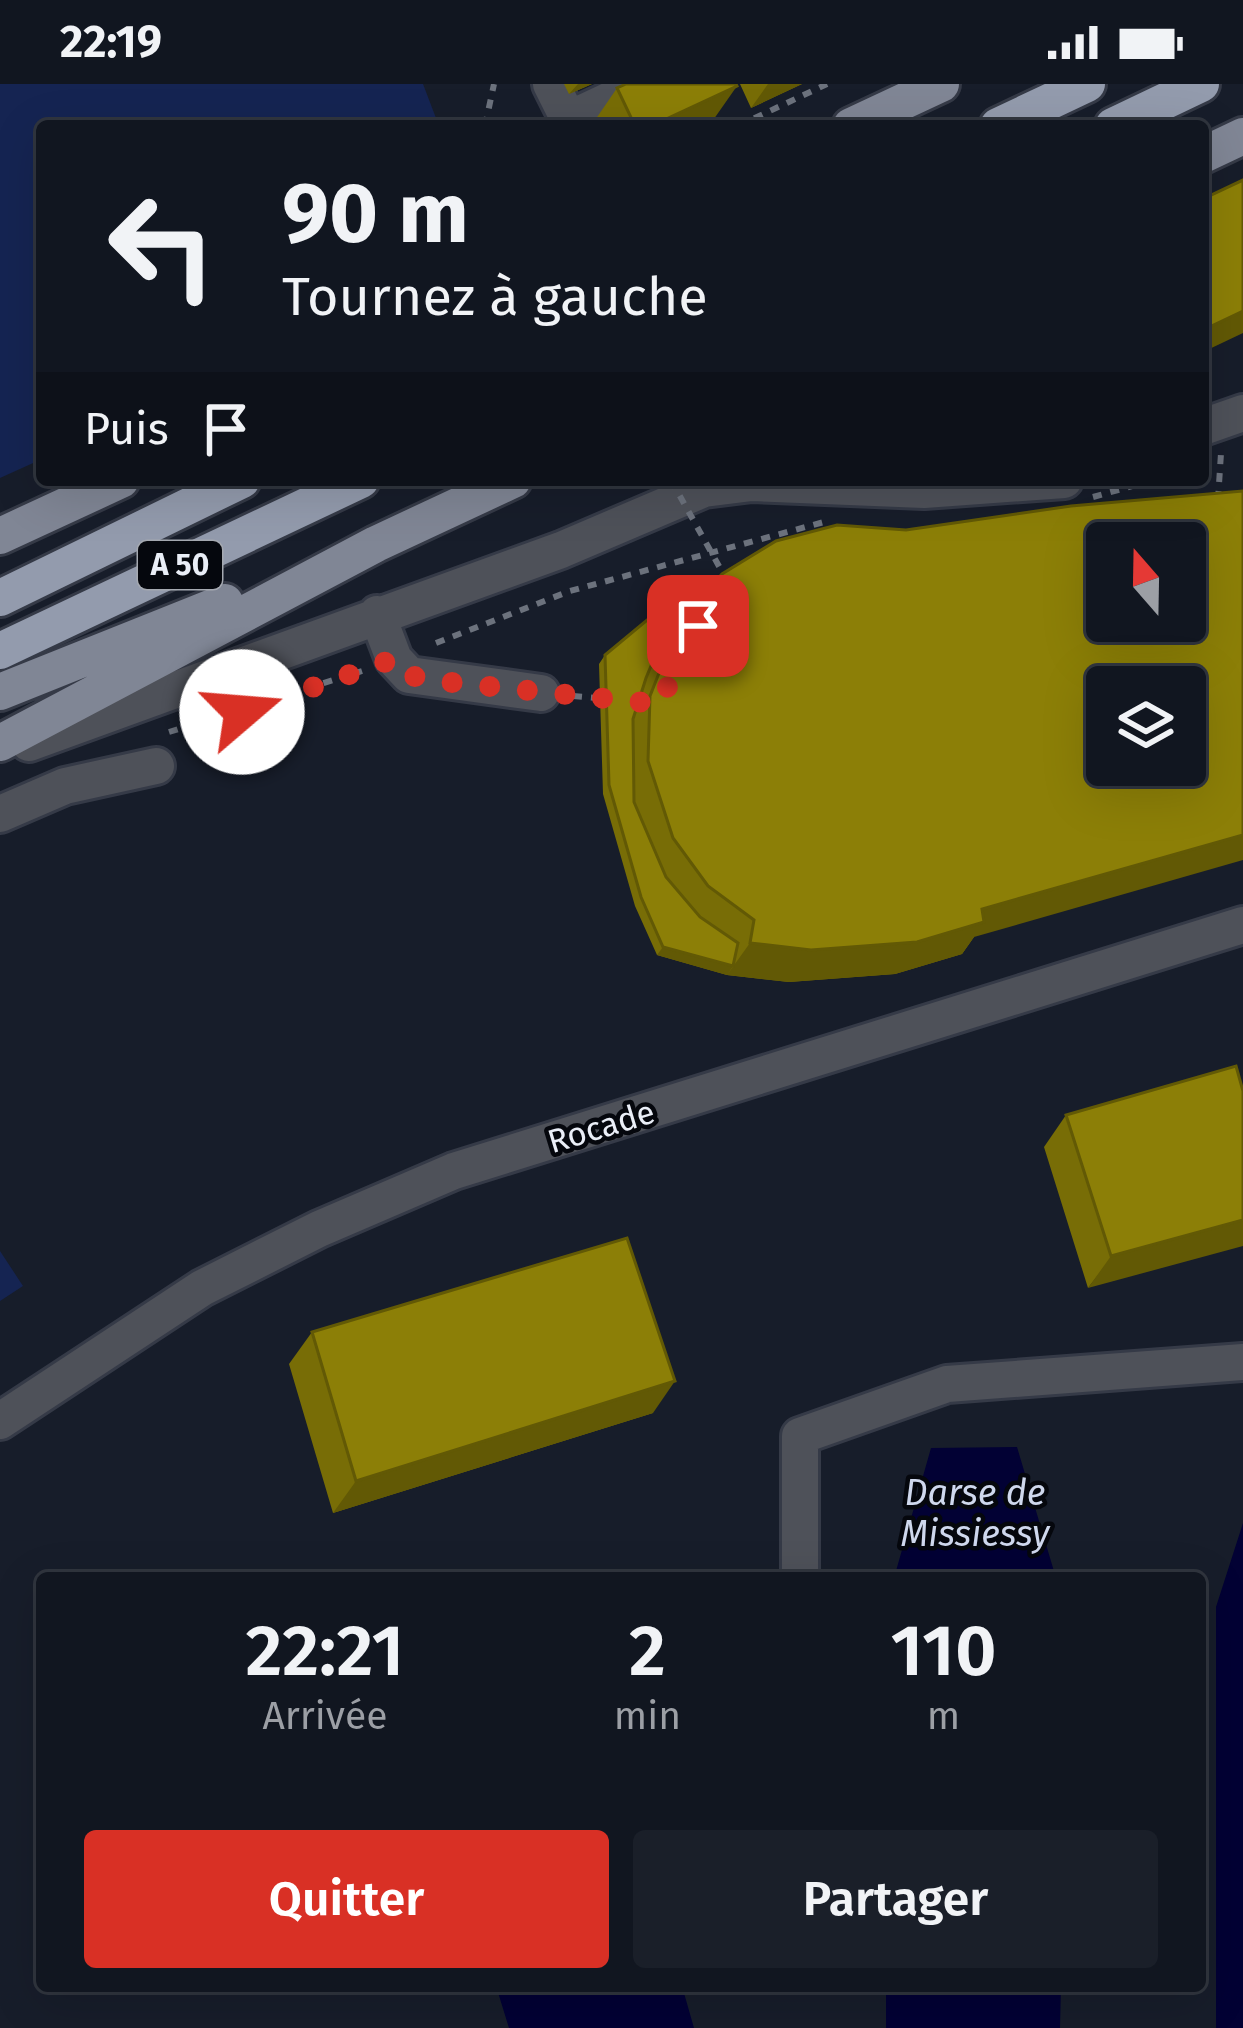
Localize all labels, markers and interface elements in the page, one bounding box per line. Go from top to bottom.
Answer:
text: 22:19 [60,15,162,69]
text: 90 m [282,163,469,264]
icon: left [84,168,240,324]
text: Tournez à gauche [282,265,708,329]
icon: arrive [193,396,259,462]
text: Puis [84,402,169,456]
north arrow [1086,522,1206,642]
map controls [1086,522,1206,786]
road number: A 50 [138,541,222,589]
pin [647,575,749,677]
icon: arrive [665,593,731,659]
position arrow [179,649,305,775]
button: layers [1086,666,1206,786]
street label: Rocade [543,1092,660,1162]
water label: Darse de Missiessy [900,1471,1051,1556]
text: 22:21 [245,1608,404,1694]
text: 2 [629,1608,666,1694]
text: 110 [890,1608,997,1694]
text: Arrivée [262,1693,387,1739]
text: min [614,1693,681,1739]
text: m [927,1693,960,1739]
button: Quitter [84,1830,609,1968]
button: Partager [633,1830,1158,1968]

